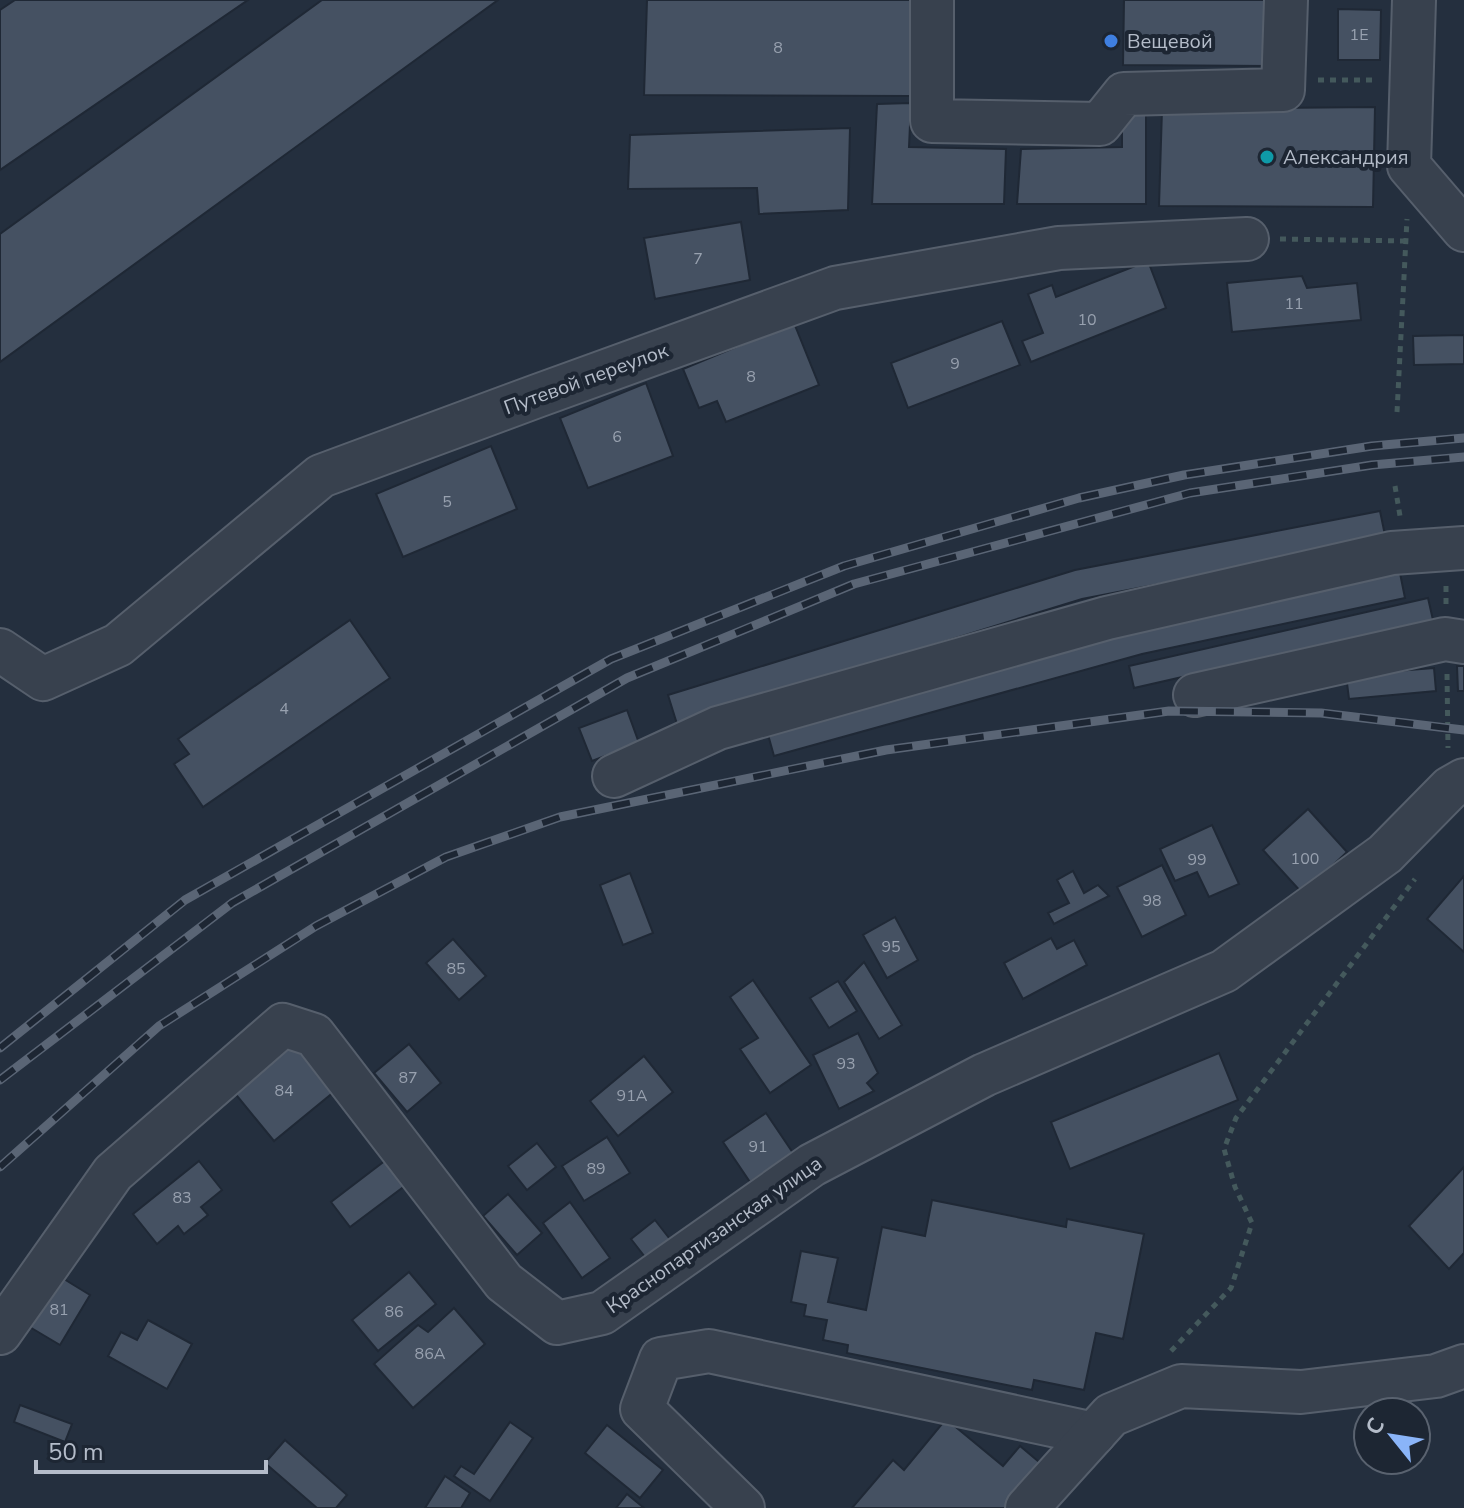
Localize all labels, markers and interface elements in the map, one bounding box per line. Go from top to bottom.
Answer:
house number: 1Е [1350,24,1368,46]
place label: Вещевой [1127,28,1213,55]
marker: Вещевой [1102,32,1120,50]
house number: 8 [773,37,783,59]
place label: Александрия [1283,144,1409,171]
marker: Александрия [1258,148,1276,166]
house number: 7 [693,248,703,270]
house number: 11 [1284,293,1304,315]
house number: 10 [1077,309,1097,331]
street label: Путевой переулок [500,337,672,421]
house number: 9 [950,353,960,375]
house number: 8 [746,366,756,388]
house number: 6 [612,426,622,448]
house number: 5 [442,491,452,513]
house number: 4 [279,698,289,720]
house number: 100 [1291,848,1319,870]
house number: 99 [1187,849,1207,871]
house number: 98 [1142,890,1162,912]
house number: 95 [881,936,901,958]
house number: 85 [446,958,466,980]
house number: 93 [836,1053,856,1075]
house number: 87 [398,1067,418,1089]
house number: 84 [274,1080,294,1102]
house number: 91А [617,1085,648,1107]
house number: 91 [748,1136,768,1158]
street label: Краснопартизанская улица [601,1150,827,1320]
house number: 89 [586,1158,606,1180]
house number: 83 [172,1187,192,1209]
house number: 81 [49,1299,69,1321]
house number: 86 [384,1301,404,1323]
house number: 86А [415,1343,446,1365]
north arrow [1352,1396,1432,1476]
text: С [1359,1412,1392,1440]
scale bar [36,1424,266,1474]
text: 50 m [48,1436,104,1468]

